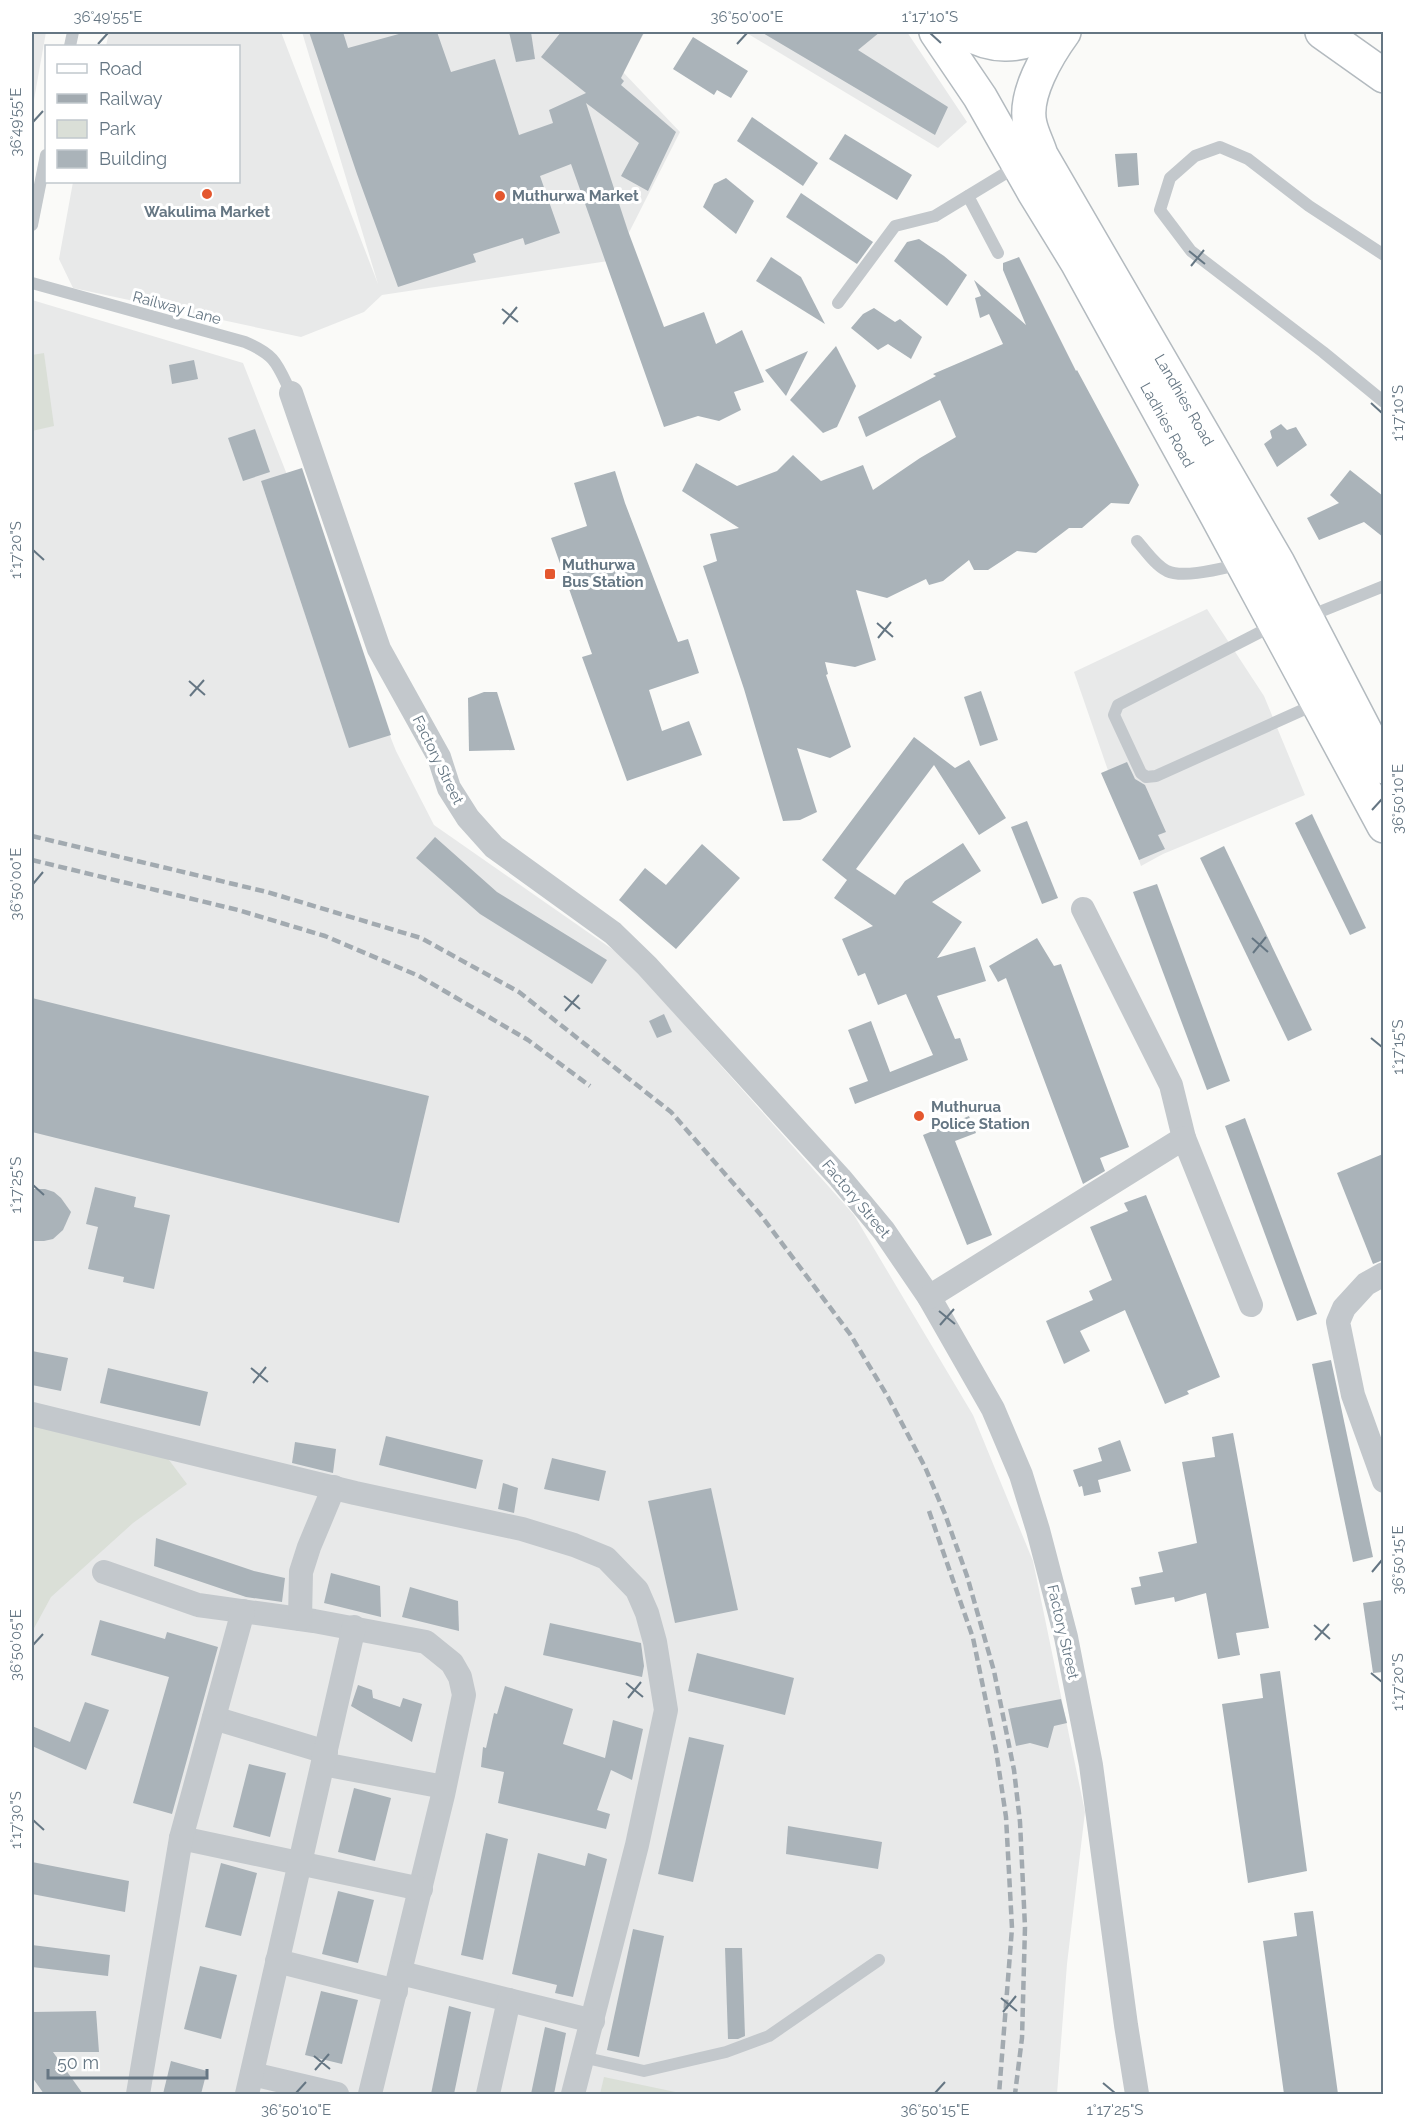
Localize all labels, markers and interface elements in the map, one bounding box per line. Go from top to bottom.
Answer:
text: 36°49'55"E [74,8,142,26]
text: 36°50'00"E [711,8,783,26]
text: 1°17'10"S [902,8,958,26]
legend [45,45,240,183]
text: Road [99,58,142,79]
text: 36°49'55"E [7,88,25,156]
text: Railway [99,88,163,109]
text: Park [99,118,136,139]
text: Building [99,148,167,169]
marker: Wakulima Market [200,187,214,201]
place label: Muthurwa Market [512,187,639,205]
marker: Muthurwa Market [493,189,507,203]
place label: Wakulima Market [144,203,270,221]
street label: Railway Lane [131,288,223,329]
street label: Landhies Road [1150,351,1218,449]
street label: Ladhies Road [1136,379,1198,471]
text: 1°17'10"S [1389,385,1407,441]
text: 1°17'20"S [7,521,25,579]
place label: Muthurwa Bus Station [562,556,644,591]
marker: Muthurwa Bus Station [543,567,557,581]
street label: Factory Street [409,713,467,807]
text: 36°50'10"E [1389,764,1407,834]
text: 36°50'00"E [7,848,25,920]
text: 1°17'15"S [1389,1019,1407,1075]
place label: Muthurua Police Station [931,1098,1030,1133]
marker: Muthurua Police Station [912,1109,926,1123]
street label: Factory Street [818,1156,894,1242]
text: 1°17'25"S [7,1157,25,1213]
text: 36°50'15"E [1389,1525,1407,1595]
street label: Factory Street [1043,1583,1083,1681]
text: 36°50'05"E [7,1609,25,1681]
text: 1°17'20"S [1389,1653,1407,1711]
text: 1°17'30"S [7,1791,25,1849]
scale bar [48,2042,207,2080]
text: 50 m [57,2052,99,2073]
text: 36°50'10"E [261,2101,331,2119]
text: 36°50'15"E [900,2101,970,2119]
text: 1°17'25"S [1087,2101,1143,2119]

